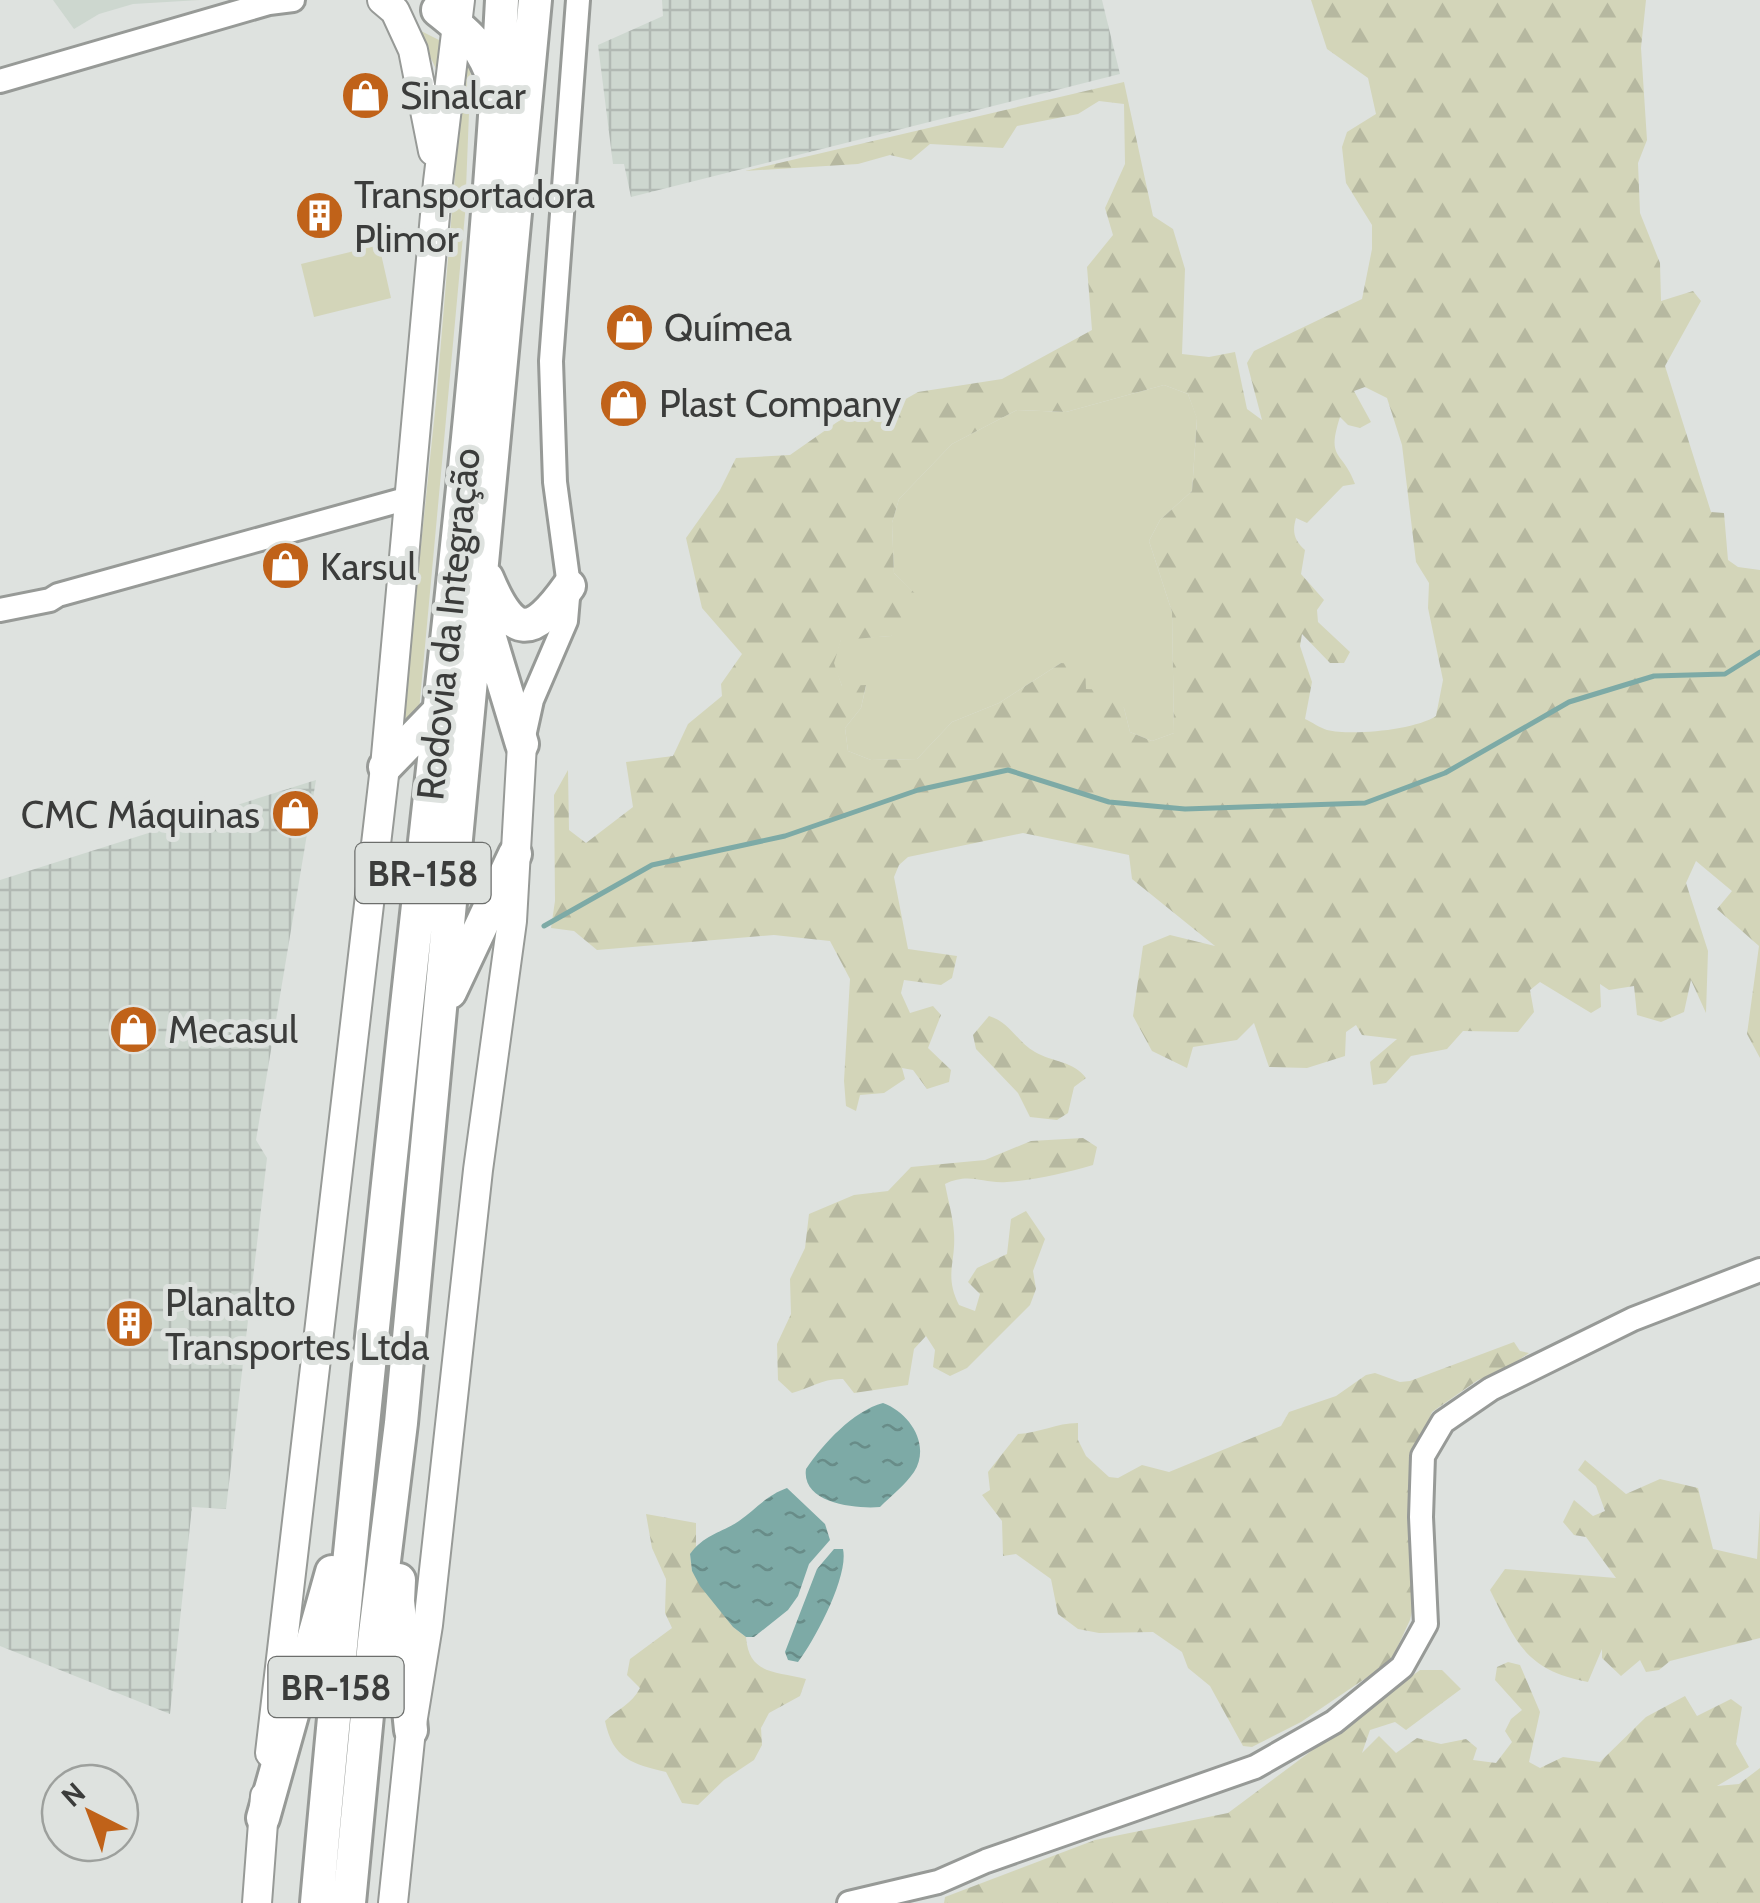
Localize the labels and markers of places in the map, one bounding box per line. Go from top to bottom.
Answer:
shop icon: Sinalcar [339,69,391,121]
place label: Sinalcar [400,72,526,119]
place label: Transportadora Plimor [354,171,595,262]
building icon: Transportadora Plimor [293,190,345,242]
shop icon: Químea [603,301,655,353]
place label: Químea [664,304,792,351]
shop icon: Plast Company [598,377,650,429]
place label: Plast Company [659,380,901,427]
shop icon: Karsul [259,540,311,592]
place label: Karsul [320,543,416,590]
shop icon: CMC Máquinas [269,788,321,840]
place label: CMC Máquinas [21,791,260,838]
shop icon: Mecasul [107,1003,159,1055]
place label: Mecasul [168,1006,298,1053]
place label: Planalto Transportes Ltda [165,1279,429,1370]
building icon: Planalto Transportes Ltda [104,1298,156,1350]

